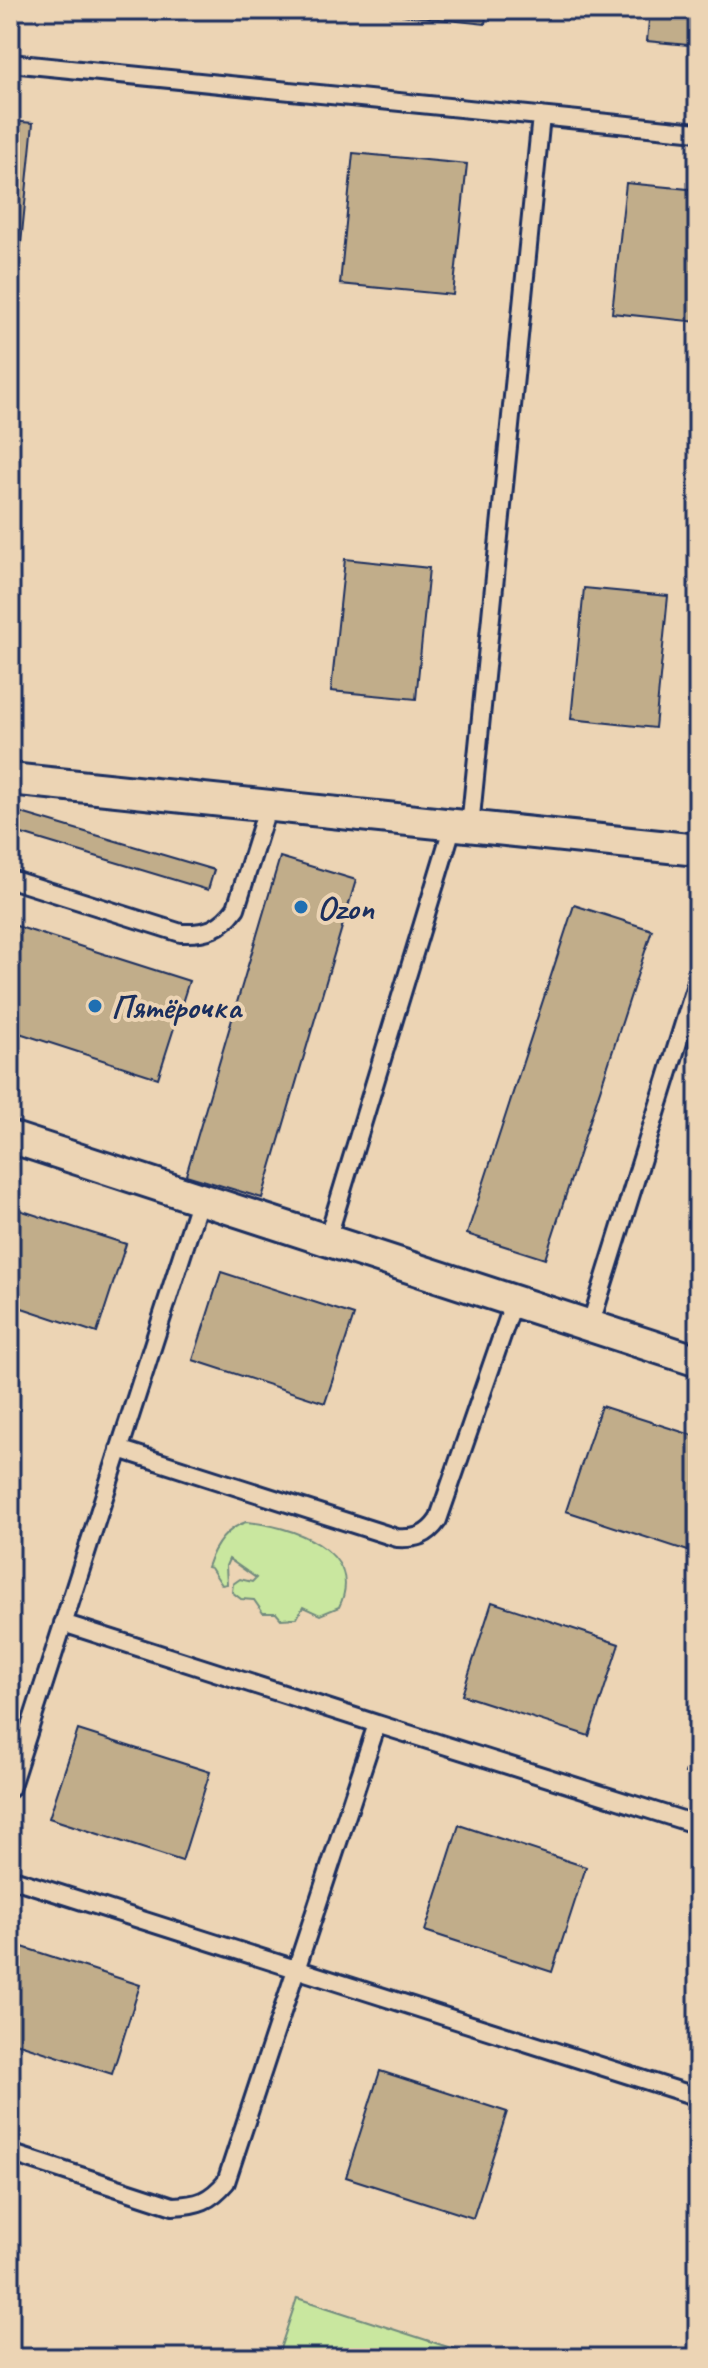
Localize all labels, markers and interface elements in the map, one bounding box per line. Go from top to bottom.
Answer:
place label: Ozon [317,886,375,929]
marker: Ozon [292,898,310,916]
place label: Пятёрочка [111,985,243,1028]
marker: Пятёрочка [86,997,104,1015]

